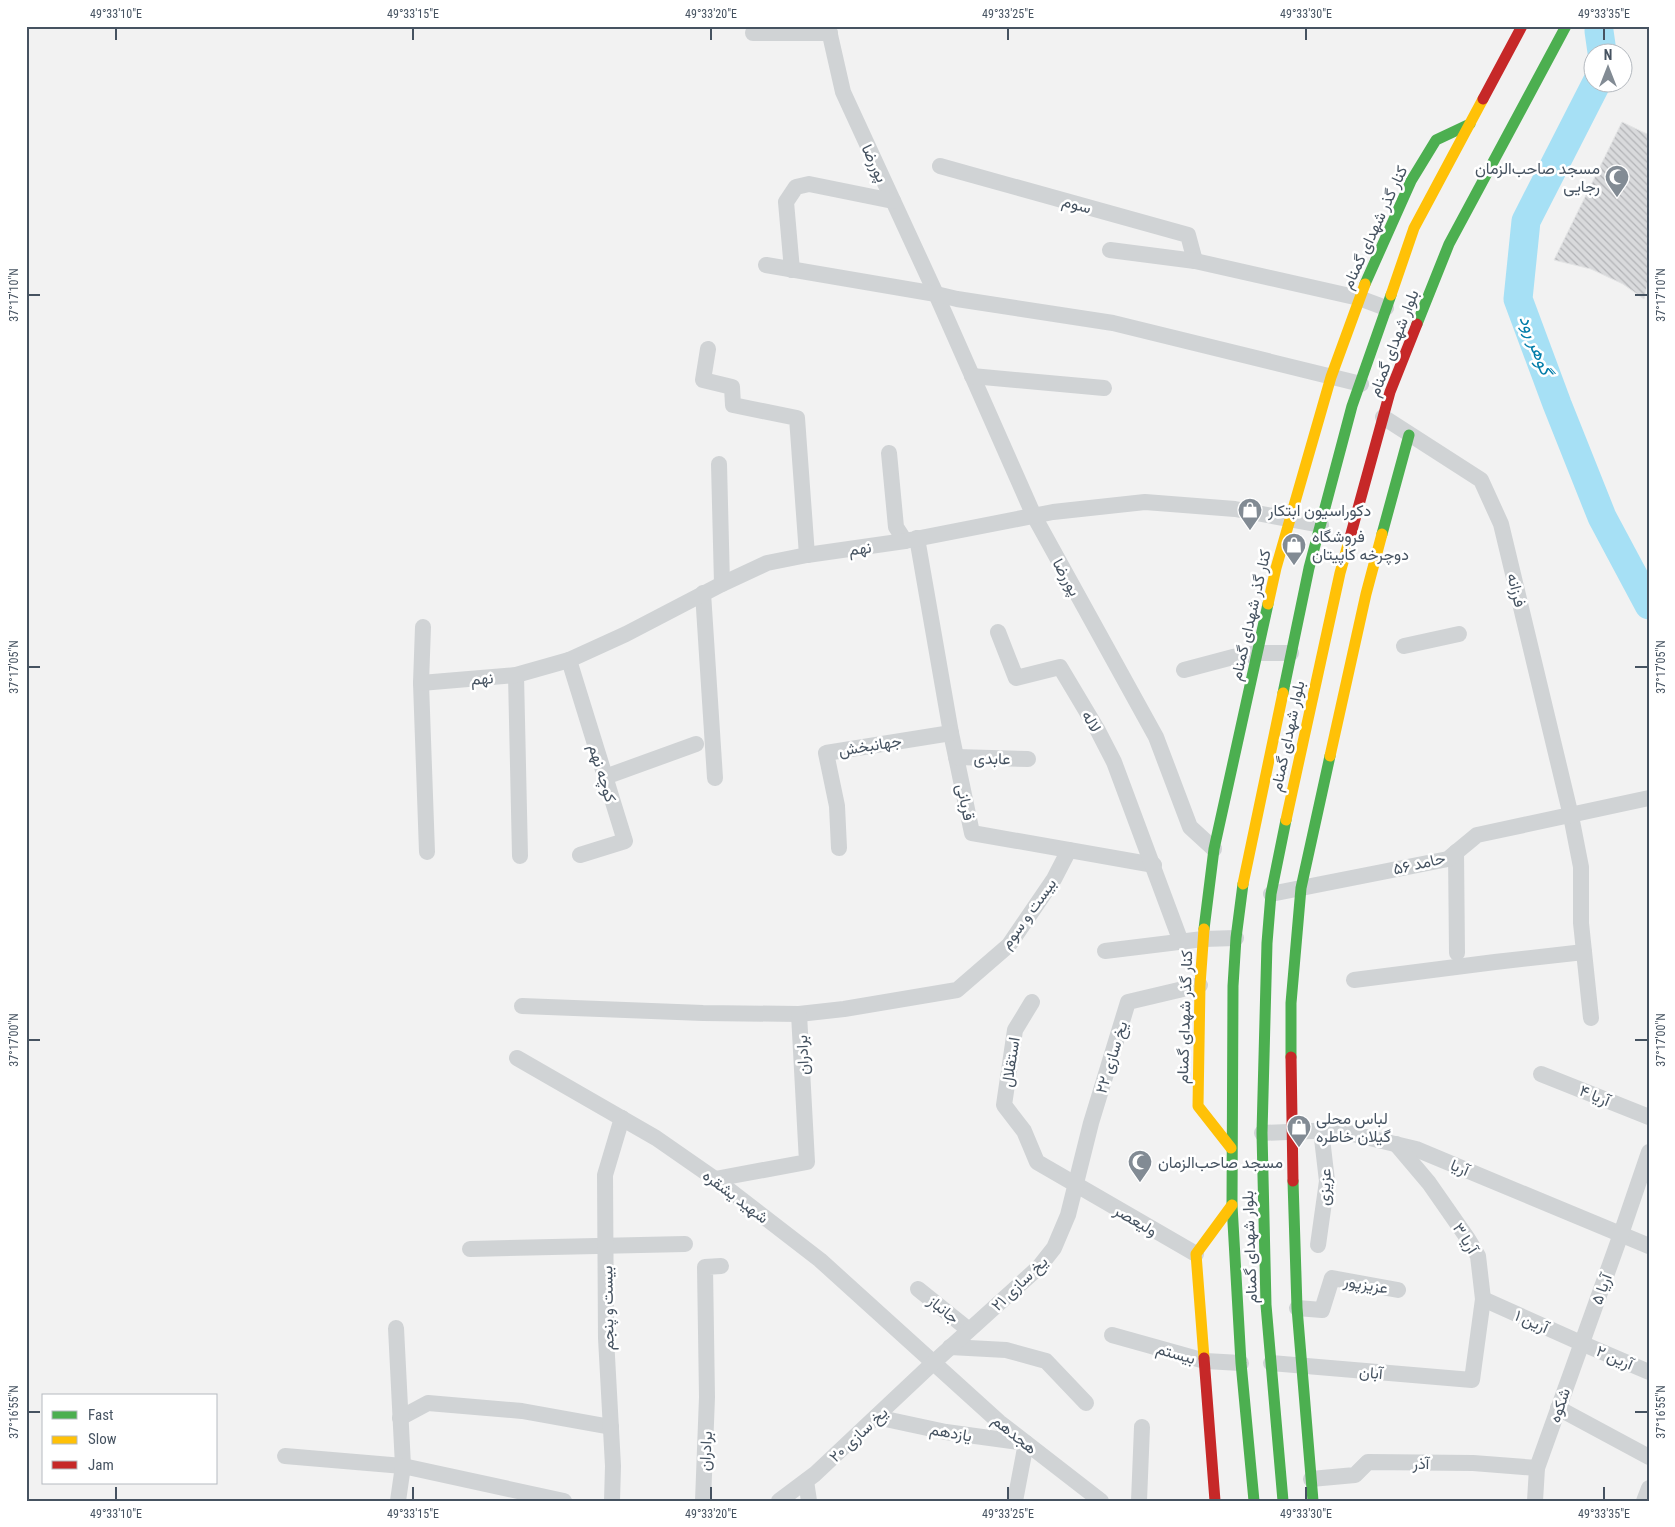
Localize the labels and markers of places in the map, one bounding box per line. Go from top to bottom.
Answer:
place label: مسجد صاحب‌الزمان رجایی [1475,159,1600,197]
mosque icon: مسجد صاحب‌الزمان رجایی [1604,164,1630,198]
shop icon: دکوراسیون ابتکار [1237,497,1263,531]
place label: دکوراسیون ابتکار [1267,501,1371,521]
place label: فروشگاه دوچرخه کاپیتان [1312,527,1409,566]
shop icon: فروشگاه دوچرخه کاپیتان [1281,532,1307,566]
place label: لباس محلی گیلان خاطره [1316,1109,1391,1147]
shop icon: لباس محلی گیلان خاطره [1286,1114,1312,1148]
mosque icon: مسجد صاحب‌الزمان [1127,1149,1153,1183]
place label: مسجد صاحب‌الزمان [1158,1153,1283,1173]

